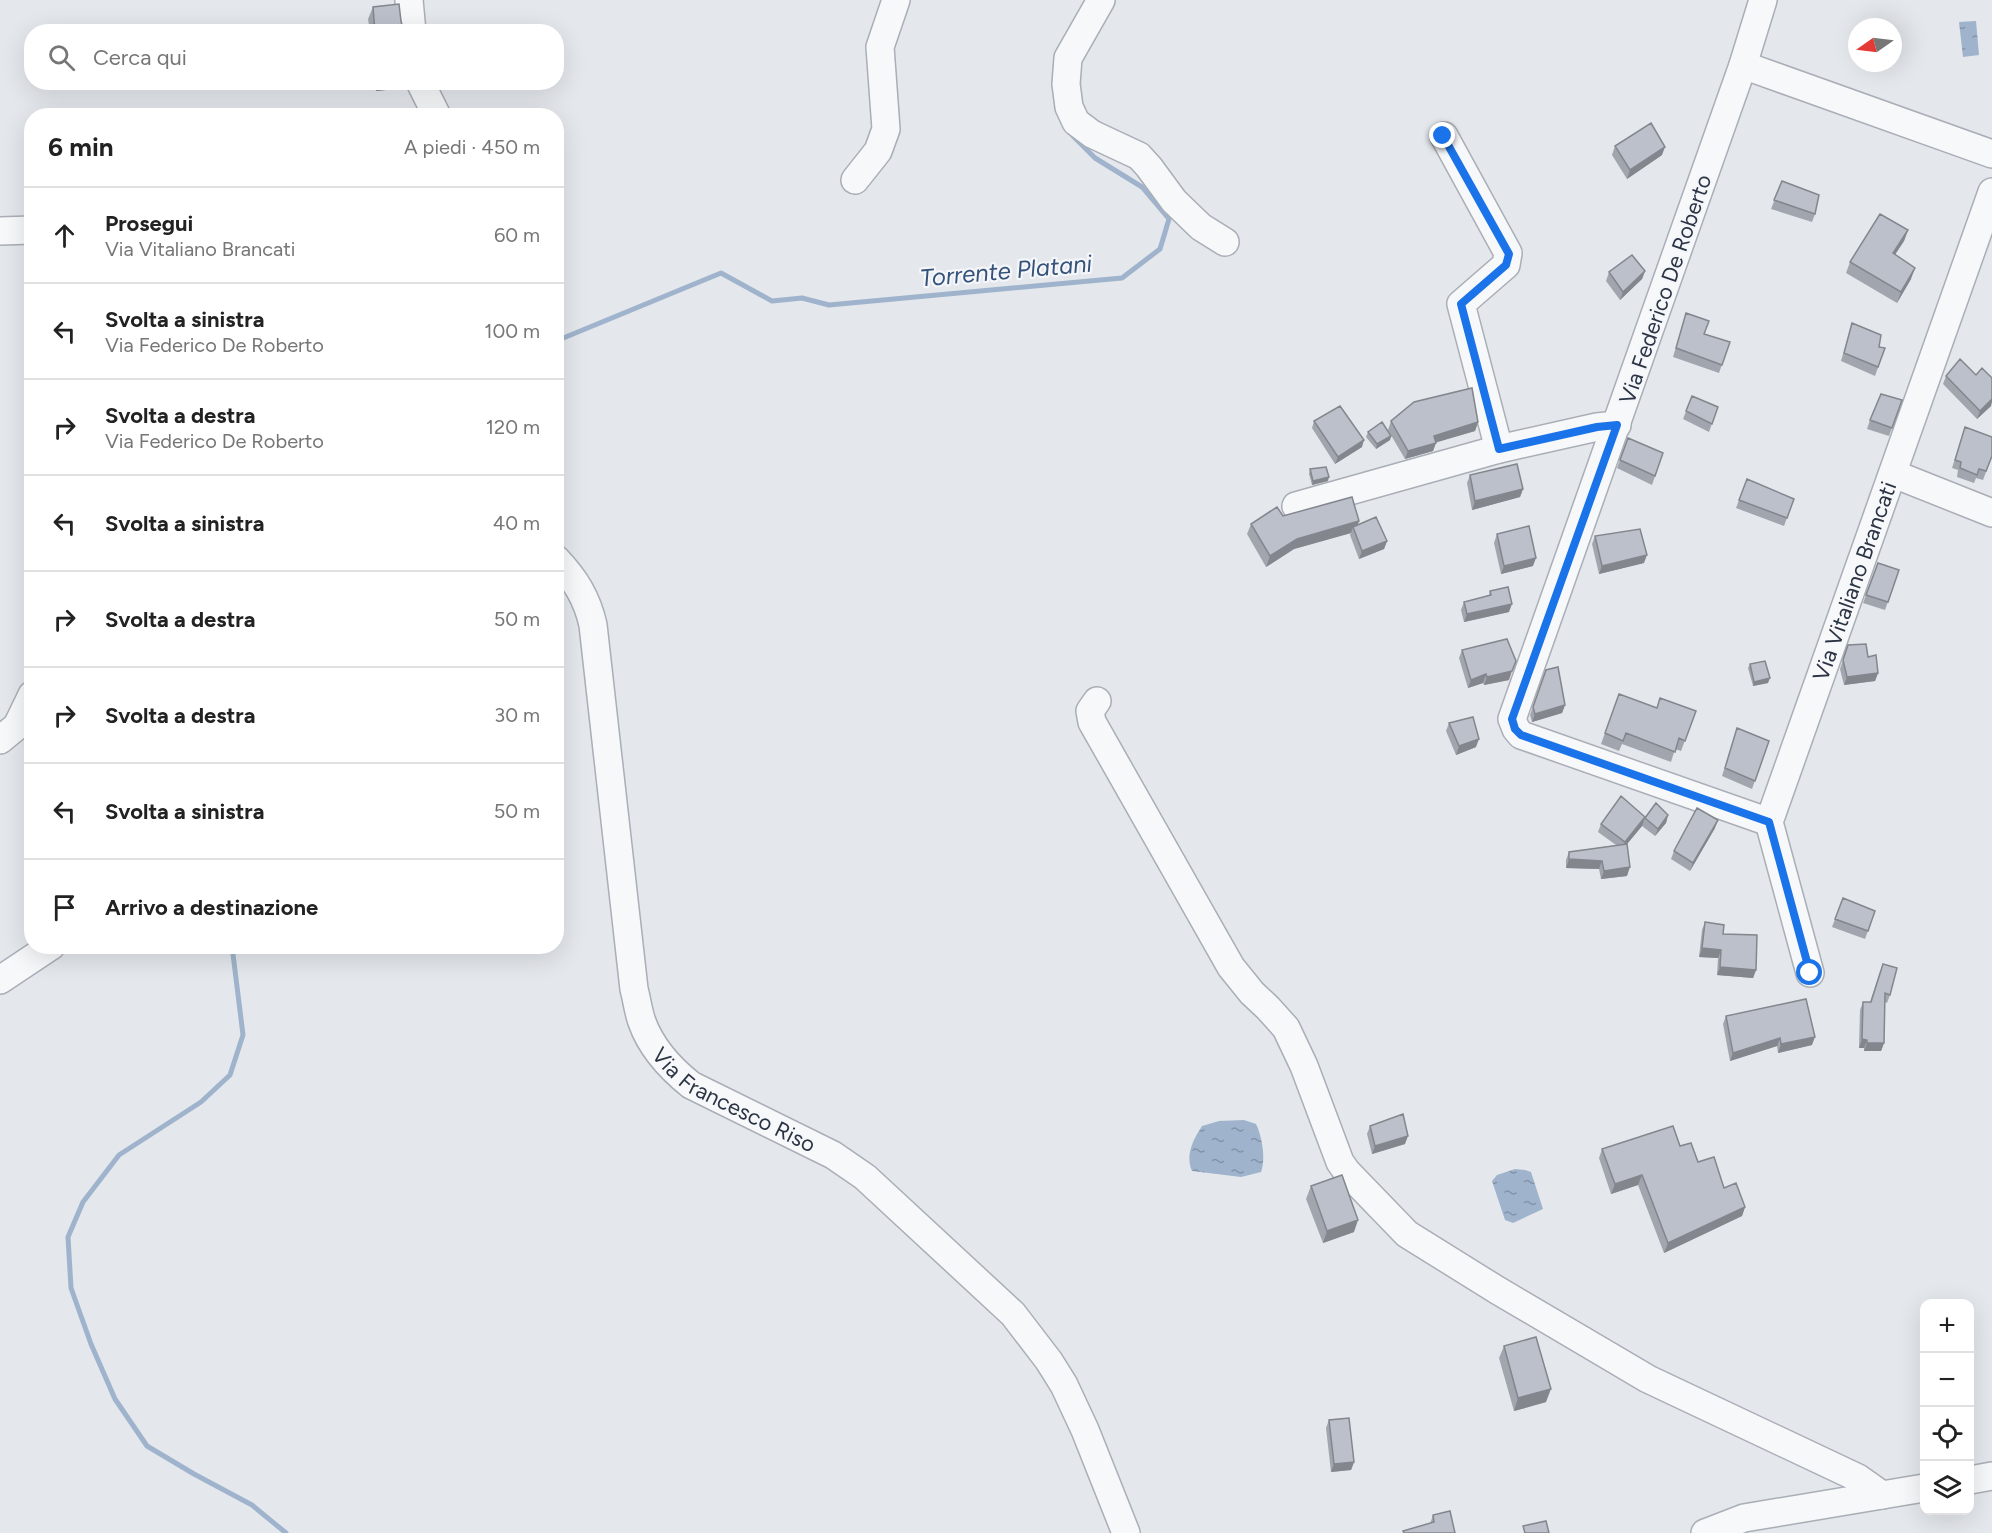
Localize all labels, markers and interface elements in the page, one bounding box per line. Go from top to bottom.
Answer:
north arrow [1848,18,1902,72]
search box [24,24,564,90]
icon: search [45,41,78,74]
text: Cerca qui [93,44,187,71]
route end [1429,122,1455,148]
text: 6 min [48,131,114,163]
text: A piedi · 450 m [404,135,540,159]
street label: Via Federico De Roberto [1614,171,1717,407]
text: Prosegui [105,210,193,237]
icon: ahead [48,219,81,252]
text: 60 m [494,223,540,247]
text: Via Vitaliano Brancati [105,237,295,261]
water label: Torrente Platani [919,249,1094,292]
text: Svolta a sinistra [105,306,264,333]
icon: left [48,315,81,348]
text: 100 m [484,319,540,343]
text: Via Federico De Roberto [105,333,324,357]
text: Svolta a destra [105,402,255,429]
icon: right [48,411,81,444]
text: 120 m [486,415,540,439]
text: Via Federico De Roberto [105,429,324,453]
street label: Via Vitaliano Brancati [1807,478,1902,685]
icon: left [48,507,81,540]
text: Svolta a sinistra [105,510,264,537]
text: 40 m [493,511,540,535]
icon: right [48,603,81,636]
text: Svolta a destra [105,606,255,633]
text: 50 m [494,607,540,631]
icon: right [48,699,81,732]
text: Svolta a destra [105,702,255,729]
text: 30 m [494,703,540,727]
icon: left [48,795,81,828]
text: Svolta a sinistra [105,798,264,825]
text: 50 m [494,799,540,823]
icon: arrive [48,891,81,924]
text: Arrivo a destinazione [105,894,318,921]
route start [1796,959,1822,985]
street label: Via Francesco Riso [646,1042,820,1158]
map controls [1920,1299,1974,1515]
button: + [1920,1299,1974,1353]
button: − [1920,1353,1974,1407]
button: locate [1920,1407,1974,1461]
button: layers [1920,1461,1974,1515]

